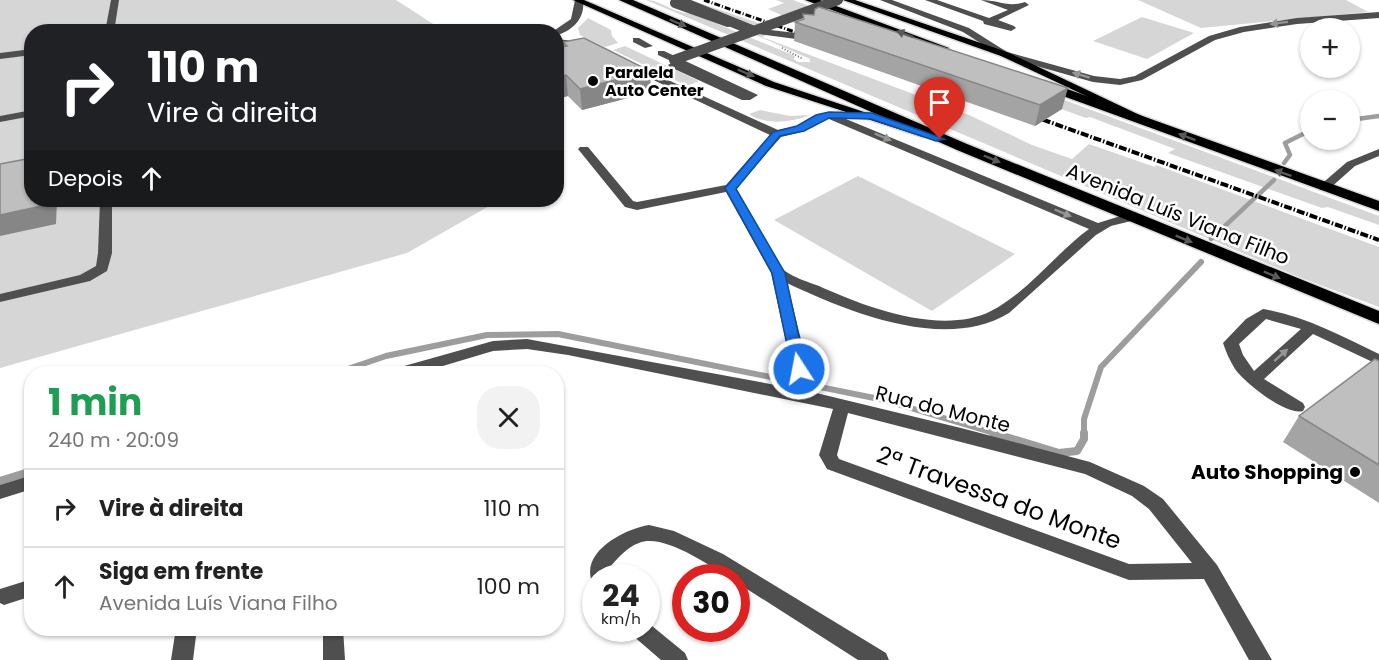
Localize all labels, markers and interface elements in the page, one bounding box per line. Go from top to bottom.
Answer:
map controls [1300,18,1360,150]
button: + [1300,18,1360,78]
one-way arrow [669,19,687,28]
one-way arrow [1269,19,1288,28]
one-way arrow [896,29,914,39]
text: 110 m [147,38,259,97]
icon: right [48,48,126,126]
place label: Paralela Auto Center [605,61,704,102]
one-way arrow [738,68,756,78]
one-way arrow [1072,70,1090,79]
marker: Paralela Auto Center [586,74,600,88]
pin [914,77,965,139]
icon: arrive [923,86,956,119]
button: − [1300,90,1360,150]
text: Vire à direita [147,94,318,131]
one-way arrow [1178,132,1196,141]
one-way arrow [874,133,892,142]
one-way arrow [983,154,1001,164]
street label: Avenida Luís Viana Filho [1062,156,1294,272]
icon: ahead [135,162,168,195]
text: Depois [48,163,123,194]
one-way arrow [1274,167,1292,177]
one-way arrow [1054,208,1072,218]
one-way arrow [1175,234,1193,244]
one-way arrow [1263,270,1281,280]
position arrow [767,337,831,401]
one-way arrow [1274,348,1289,362]
text: 1 min [48,377,142,428]
street label: Rua do Monte [873,379,1013,439]
button: close [477,386,540,449]
text: 240 m · 20:09 [48,426,179,454]
street label: 2ª Travessa do Monte [872,438,1126,557]
place label: Auto Shopping [1191,458,1343,486]
marker: Auto Shopping [1348,465,1362,479]
icon: right [48,492,81,525]
text: Vire à direita [99,493,244,524]
text: 110 m [484,493,540,524]
text: Siga em frente [99,556,263,587]
speed limit sign: 30 [672,564,750,642]
icon: ahead [48,570,81,603]
text: 100 m [477,571,540,602]
text: 24 [602,574,640,617]
text: Avenida Luís Viana Filho [99,589,337,617]
text: km/h [601,608,641,629]

